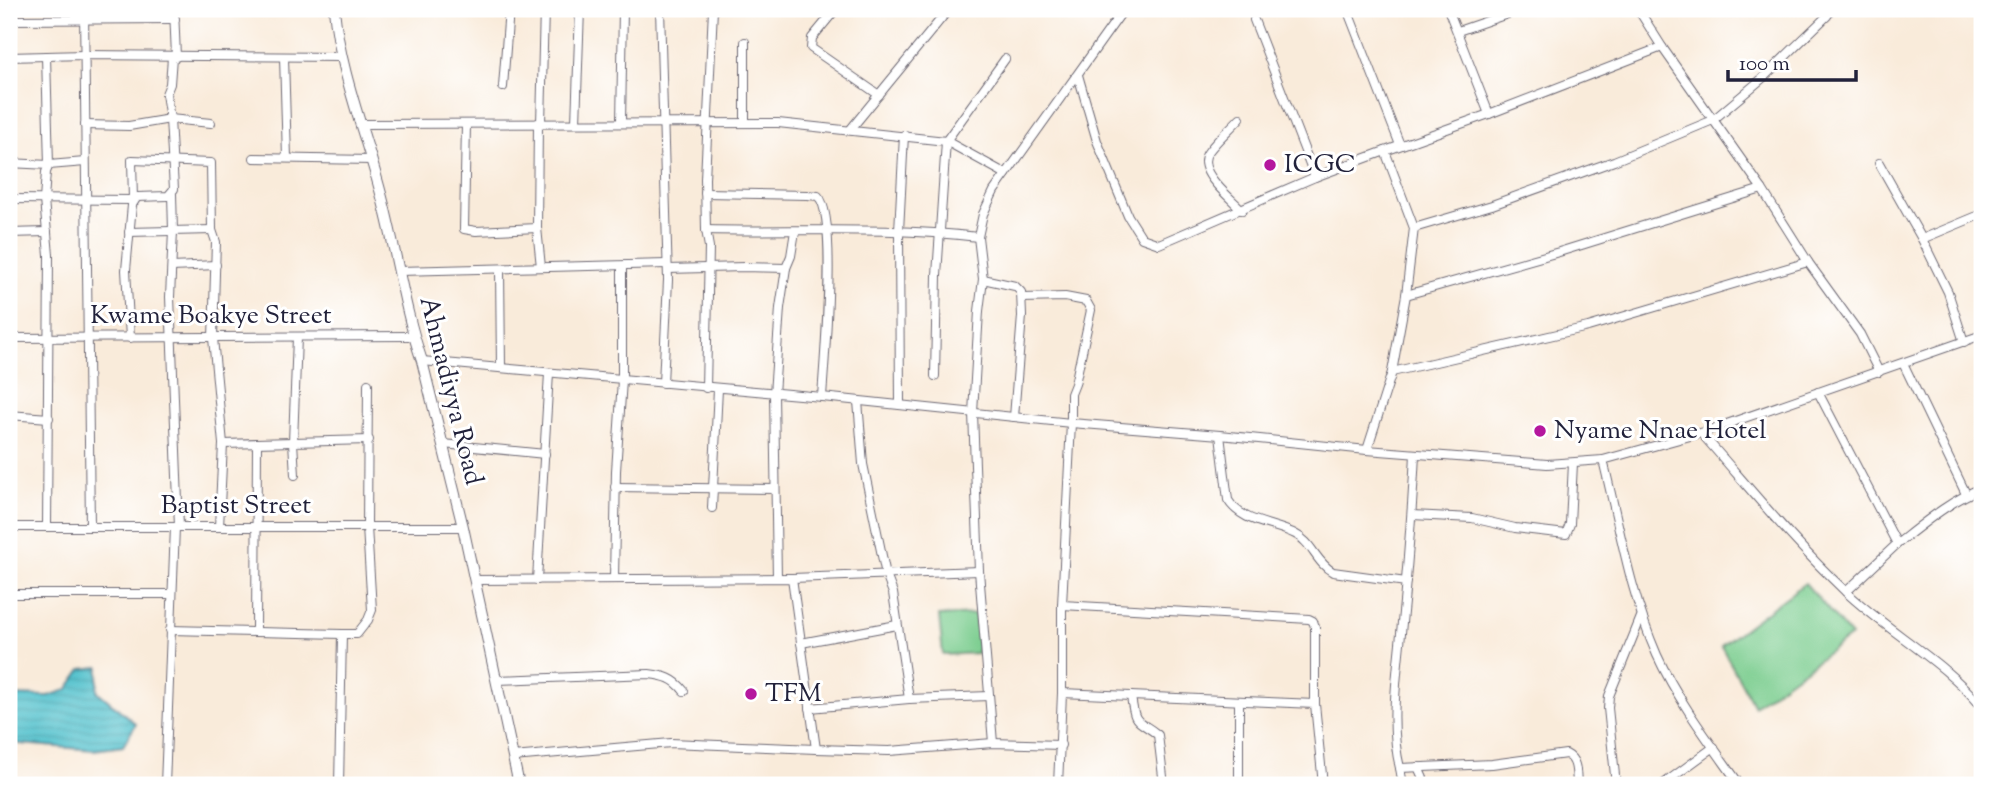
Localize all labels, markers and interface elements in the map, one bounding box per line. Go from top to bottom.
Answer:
scale bar [1728,38,1856,82]
text: 100 m [1739,50,1790,80]
place label: ICGC [1284,147,1356,184]
marker: ICGC [1262,157,1278,173]
street label: Ahmadiyya Road [409,293,491,490]
street label: Kwame Boakye Street [90,298,332,335]
place label: Nyame Nnae Hotel [1554,413,1767,450]
marker: Nyame Nnae Hotel [1532,423,1548,439]
street label: Baptist Street [161,488,311,525]
place label: TFM [765,676,822,713]
marker: TFM [743,686,759,702]

